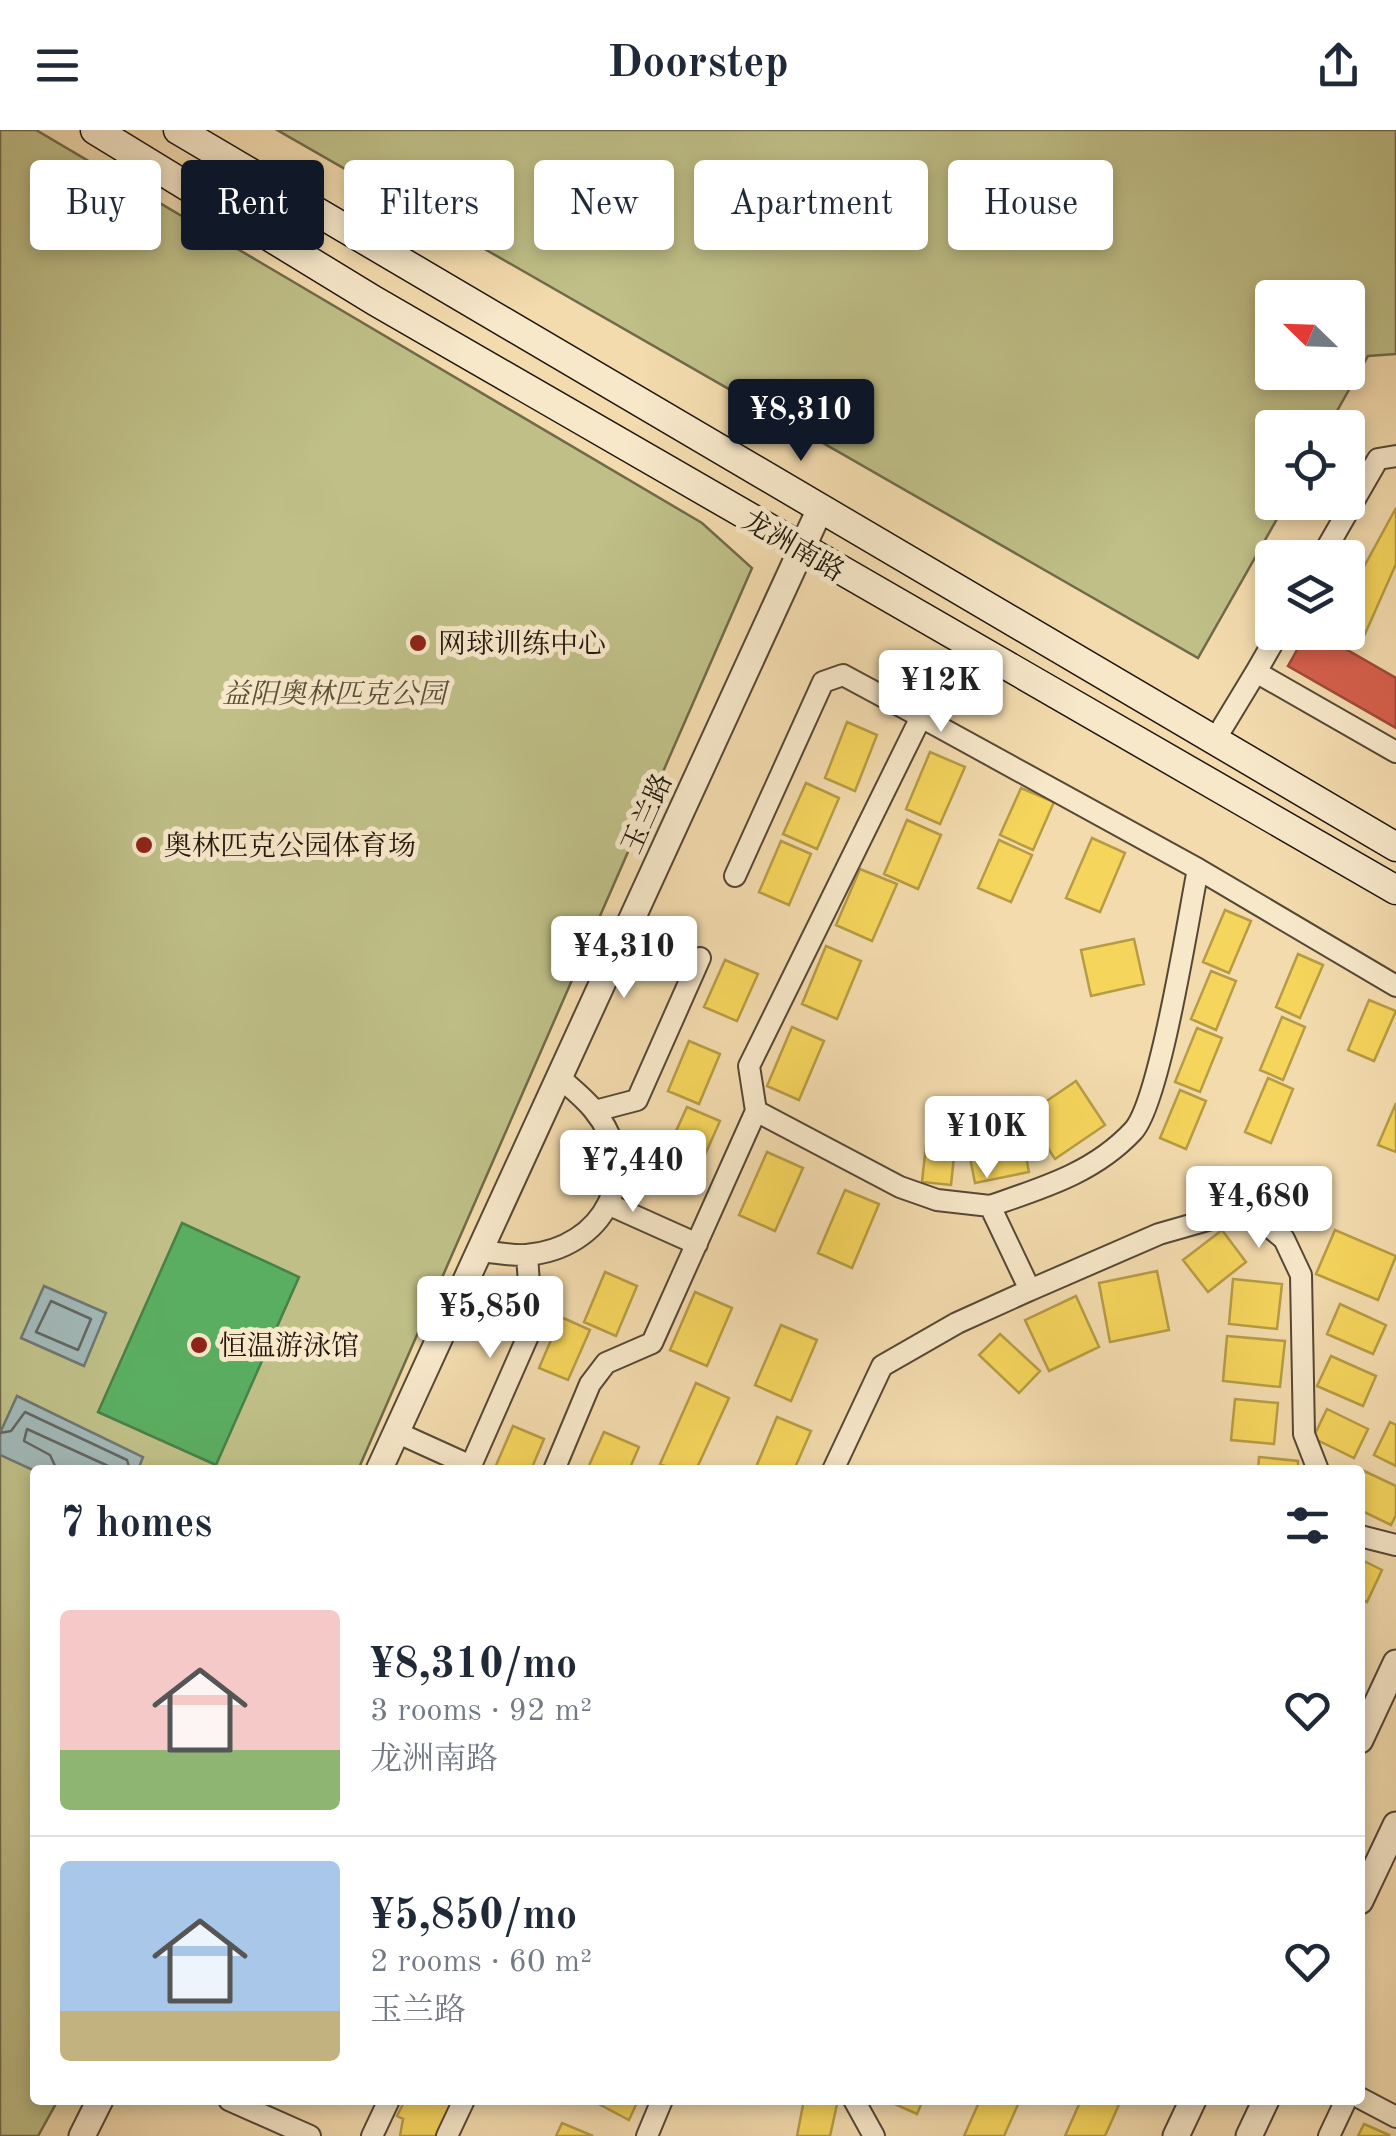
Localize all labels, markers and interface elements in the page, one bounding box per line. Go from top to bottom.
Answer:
icon: menu [30,38,85,93]
icon: share [1311,38,1366,93]
text: Doorstep [607,42,789,87]
chip: Buy [30,160,161,250]
chip: Rent [181,160,324,250]
chip: Filters [344,160,514,250]
chip: New [534,160,674,250]
chip: Apartment [694,160,928,250]
chip: House [948,160,1113,250]
north arrow [1255,280,1365,390]
map controls [1255,280,1365,650]
pin: ¥8,310 [720,379,882,464]
text: ¥8,310 [750,395,852,427]
button: locate [1255,410,1365,520]
street label: 龙洲南路 [737,505,850,588]
button: layers [1255,540,1365,650]
place label: 网球训练中心 [438,629,606,660]
marker: 网球训练中心 [407,632,429,654]
pin: ¥12K [882,650,1000,735]
text: ¥12K [901,666,981,698]
park label: 益阳奥林匹克公园 [222,679,450,710]
street label: 玉兰路 [616,769,679,858]
place label: 奥林匹克公园体育场 [164,831,416,862]
marker: 奥林匹克公园体育场 [133,834,155,856]
pin: ¥4,310 [543,916,705,1001]
text: ¥4,310 [573,932,675,964]
pin: ¥10K [928,1096,1046,1181]
text: ¥10K [947,1112,1027,1144]
pin: ¥7,440 [552,1130,714,1215]
text: ¥7,440 [582,1146,684,1178]
pin: ¥4,680 [1178,1166,1340,1251]
text: ¥4,680 [1208,1182,1310,1214]
pin: ¥5,850 [409,1276,571,1361]
text: ¥5,850 [439,1292,541,1324]
place label: 恒温游泳馆 [219,1331,359,1362]
marker: 恒温游泳馆 [188,1334,210,1356]
icon: filters [1280,1498,1335,1553]
text: 7 homes [60,1504,212,1546]
text: ¥8,310/mo [370,1645,577,1687]
icon: home [140,1650,260,1770]
icon: heart [1280,1683,1335,1738]
text: 3 rooms · 92 m² [370,1696,592,1728]
text: 龙洲南路 [370,1745,498,1777]
text: ¥5,850/mo [370,1896,577,1938]
icon: home [140,1901,260,2021]
icon: heart [1280,1934,1335,1989]
text: 2 rooms · 60 m² [370,1947,592,1979]
text: 玉兰路 [370,1996,466,2028]

